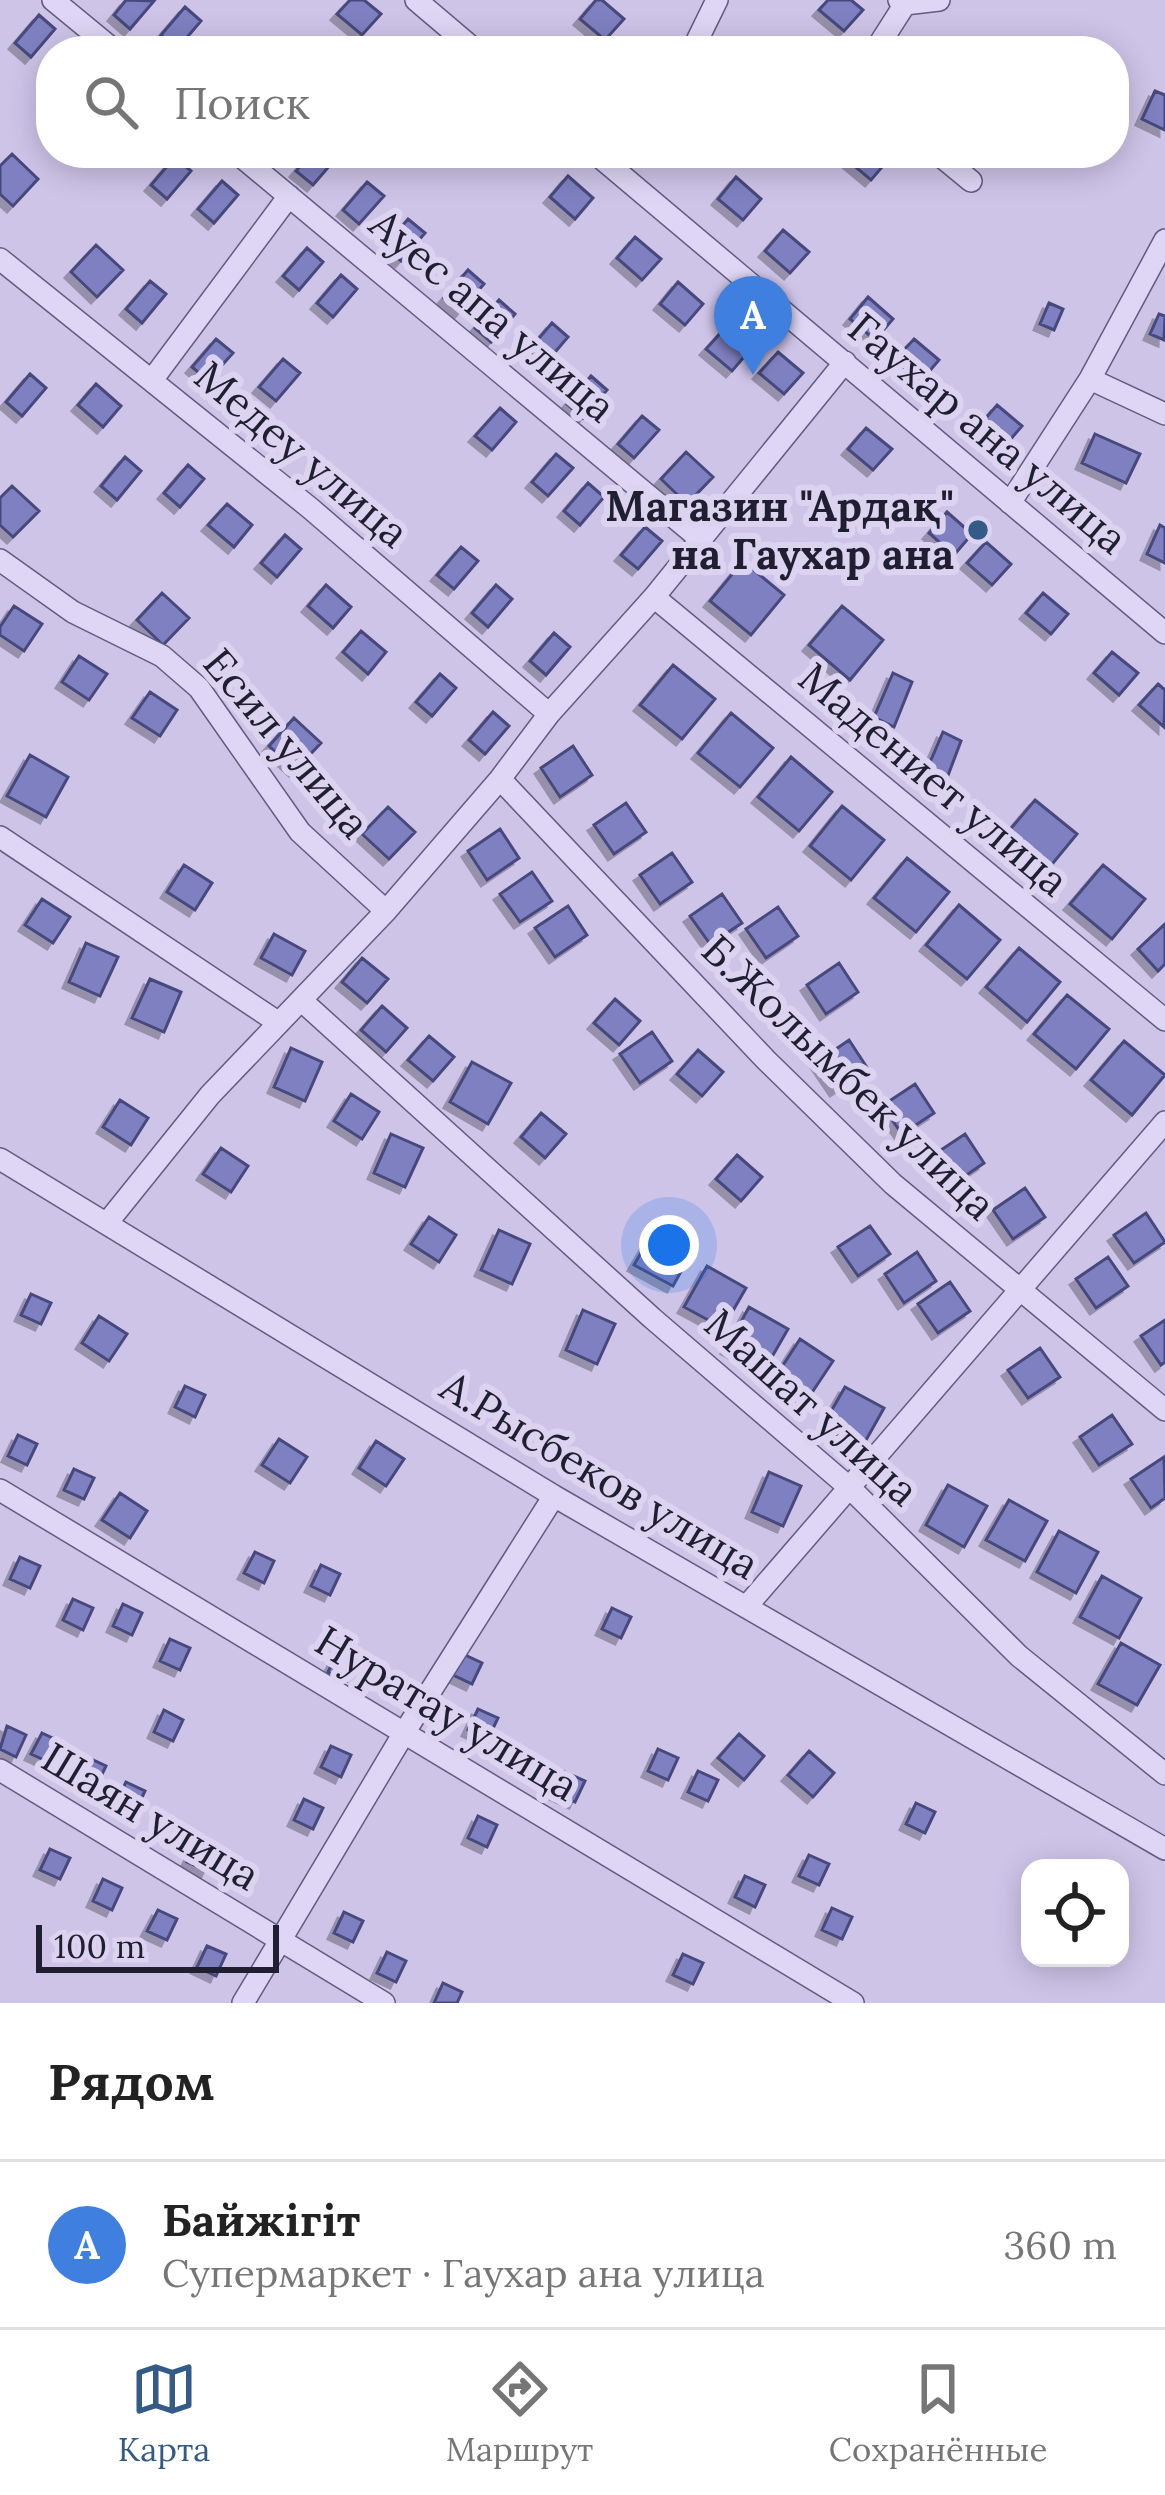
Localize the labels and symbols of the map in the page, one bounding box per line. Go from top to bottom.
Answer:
street label: Ауес апа улица [358,196,627,434]
pin: A [714,276,792,375]
street label: Гаухар ана улица [837,301,1139,565]
street label: Медеу улица [184,349,420,559]
place label: Магазин "Ардақ" на Гаухар ана [605,479,954,581]
marker: Магазин "Ардақ" на Гаухар ана [965,517,991,543]
street label: Есил улица [192,637,382,849]
street label: Мадениет улица [788,650,1080,908]
street label: Б.Жолымбек улица [691,923,1007,1231]
your location [639,1215,699,1275]
street label: Машат улица [694,1297,930,1517]
street label: А.Рысбеков улица [430,1358,769,1591]
street label: Нуратау улица [306,1613,588,1813]
street label: Шаян улица [32,1730,270,1902]
scale bar [36,1919,279,1972]

